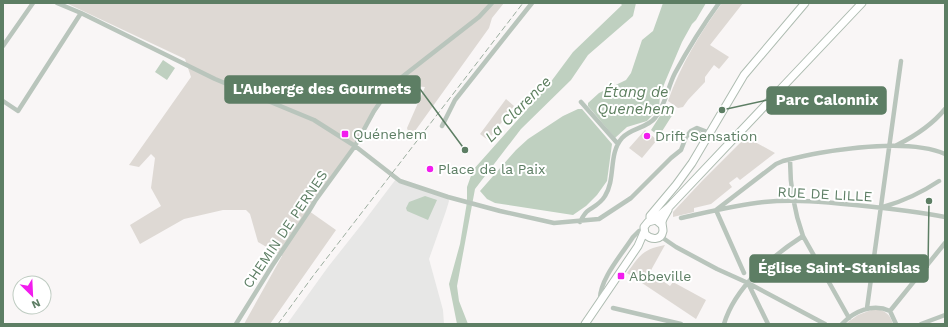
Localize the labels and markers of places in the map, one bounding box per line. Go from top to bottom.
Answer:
callout: L'Auberge des Gourmets [225,76,420,103]
callout: Parc Calonnix [767,87,886,114]
place label: Quénehem [353,126,427,142]
place label: Drift Sensation [655,128,757,144]
marker: Quénehem [340,129,350,139]
marker: Drift Sensation [642,131,652,141]
place label: Place de la Paix [438,161,545,177]
marker: Place de la Paix [425,164,435,174]
callout: Église Saint-Stanislas [750,255,928,282]
place label: Abbeville [629,268,691,284]
marker: Abbeville [616,271,626,281]

